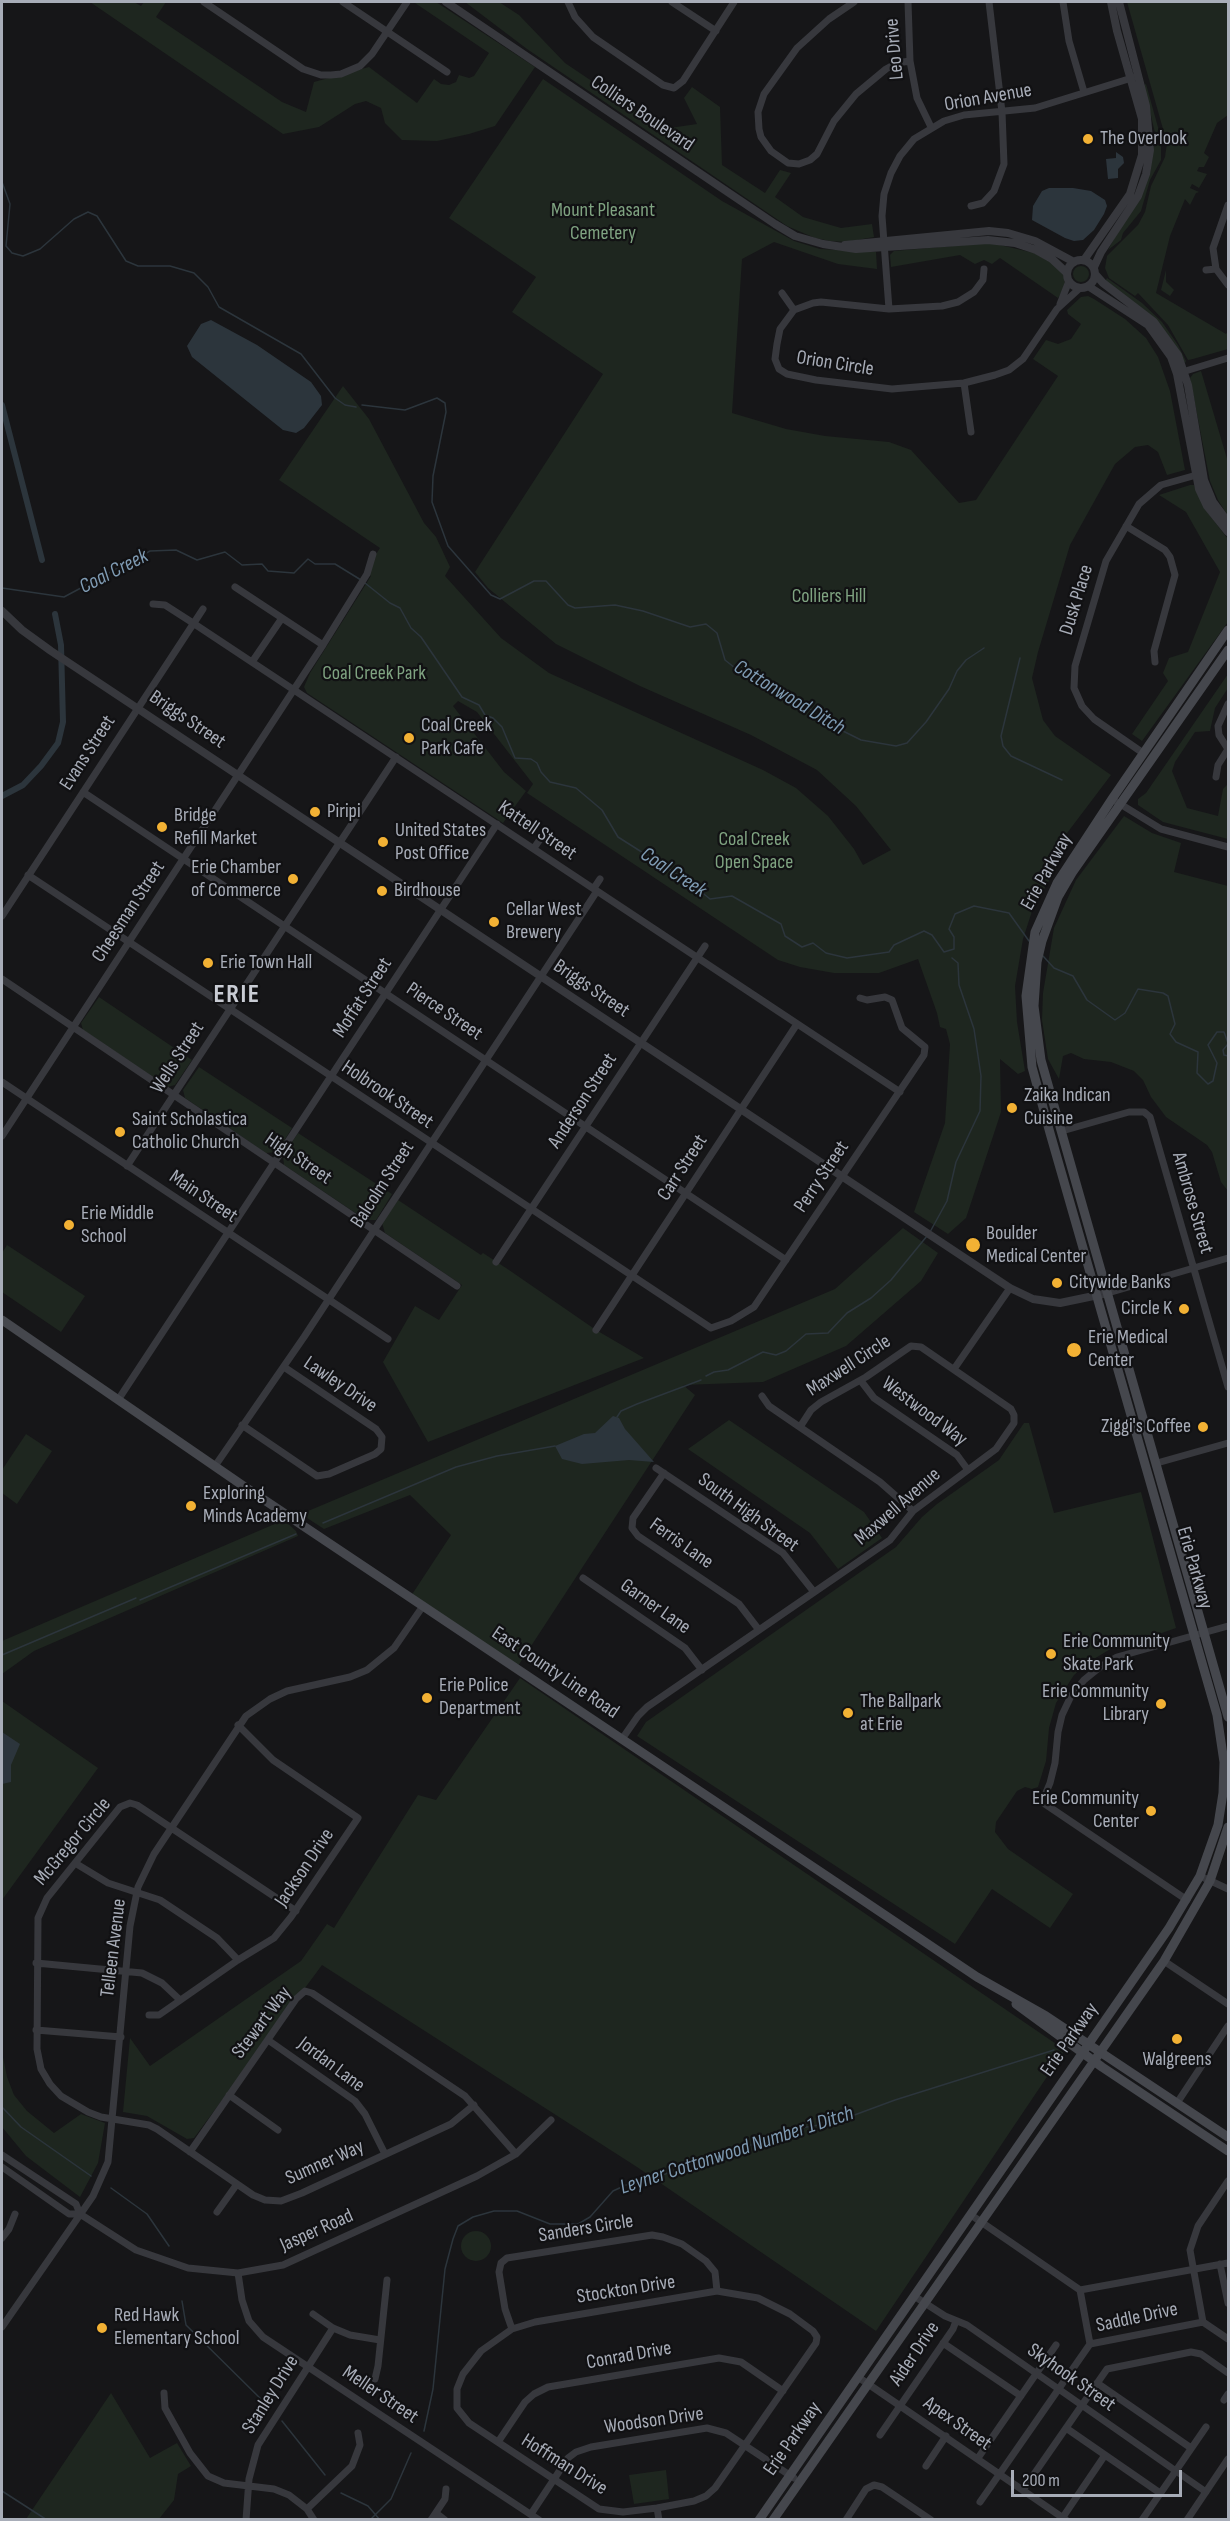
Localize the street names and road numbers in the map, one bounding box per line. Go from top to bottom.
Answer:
street label: Leo Drive [880,17,910,81]
street label: Colliers Boulevard [586,71,698,157]
street label: Orion Avenue [942,79,1034,117]
street label: Orion Circle [795,346,875,382]
street label: Dusk Place [1055,562,1099,638]
street label: Briggs Street [144,686,230,754]
street label: Evans Street [55,711,121,795]
street label: Kattell Street [493,796,581,866]
street label: Erie Parkway [1016,829,1078,915]
street label: Cheesman Street [87,857,171,967]
street label: Moffat Street [328,953,398,1043]
street label: Briggs Street [548,955,634,1023]
street label: Pierce Street [401,978,487,1046]
street label: Wells Street [146,1018,210,1098]
street label: Anderson Street [543,1049,623,1153]
street label: Holbrook Street [337,1056,437,1134]
street label: High Street [260,1128,336,1190]
street label: Carr Street [653,1130,713,1206]
street label: Balcolm Street [346,1137,420,1233]
street label: Perry Street [789,1137,855,1217]
street label: Ambrose Street [1166,1150,1218,1256]
street label: Main Street [164,1165,242,1229]
street label: Maxwell Circle [802,1330,896,1402]
street label: Lawley Drive [299,1352,381,1418]
street label: Westwood Way [876,1372,972,1452]
street label: Maxwell Avenue [850,1463,946,1551]
street label: South High Street [693,1468,803,1558]
street label: Ferris Lane [644,1513,718,1575]
street label: Erie Parkway [1171,1524,1217,1612]
street label: Garner Lane [615,1574,695,1640]
street label: East County Line Road [487,1622,623,1724]
street label: McGregor Circle [29,1793,117,1891]
street label: Jackson Drive [270,1824,340,1912]
street label: Telleen Avenue [96,1897,132,1999]
street label: Stewart Way [227,1982,297,2064]
street label: Erie Parkway [1036,1999,1104,2081]
street label: Jordan Lane [293,2032,369,2098]
street label: Sumner Way [282,2135,368,2191]
street label: Jasper Road [277,2204,357,2258]
street label: Sanders Circle [537,2210,635,2248]
street label: Stockton Drive [575,2270,677,2310]
street label: Saddle Drive [1094,2298,1180,2338]
street label: Aider Drive [885,2317,945,2391]
street label: Conrad Drive [585,2337,673,2375]
street label: Skyhook Street [1022,2339,1120,2417]
street label: Stanley Drive [237,2351,305,2439]
street label: Meller Street [337,2361,423,2429]
street label: Apex Street [918,2392,996,2456]
street label: Erie Parkway [759,2398,827,2480]
street label: Woodson Drive [603,2402,705,2440]
street label: Hoffman Drive [516,2429,612,2501]

